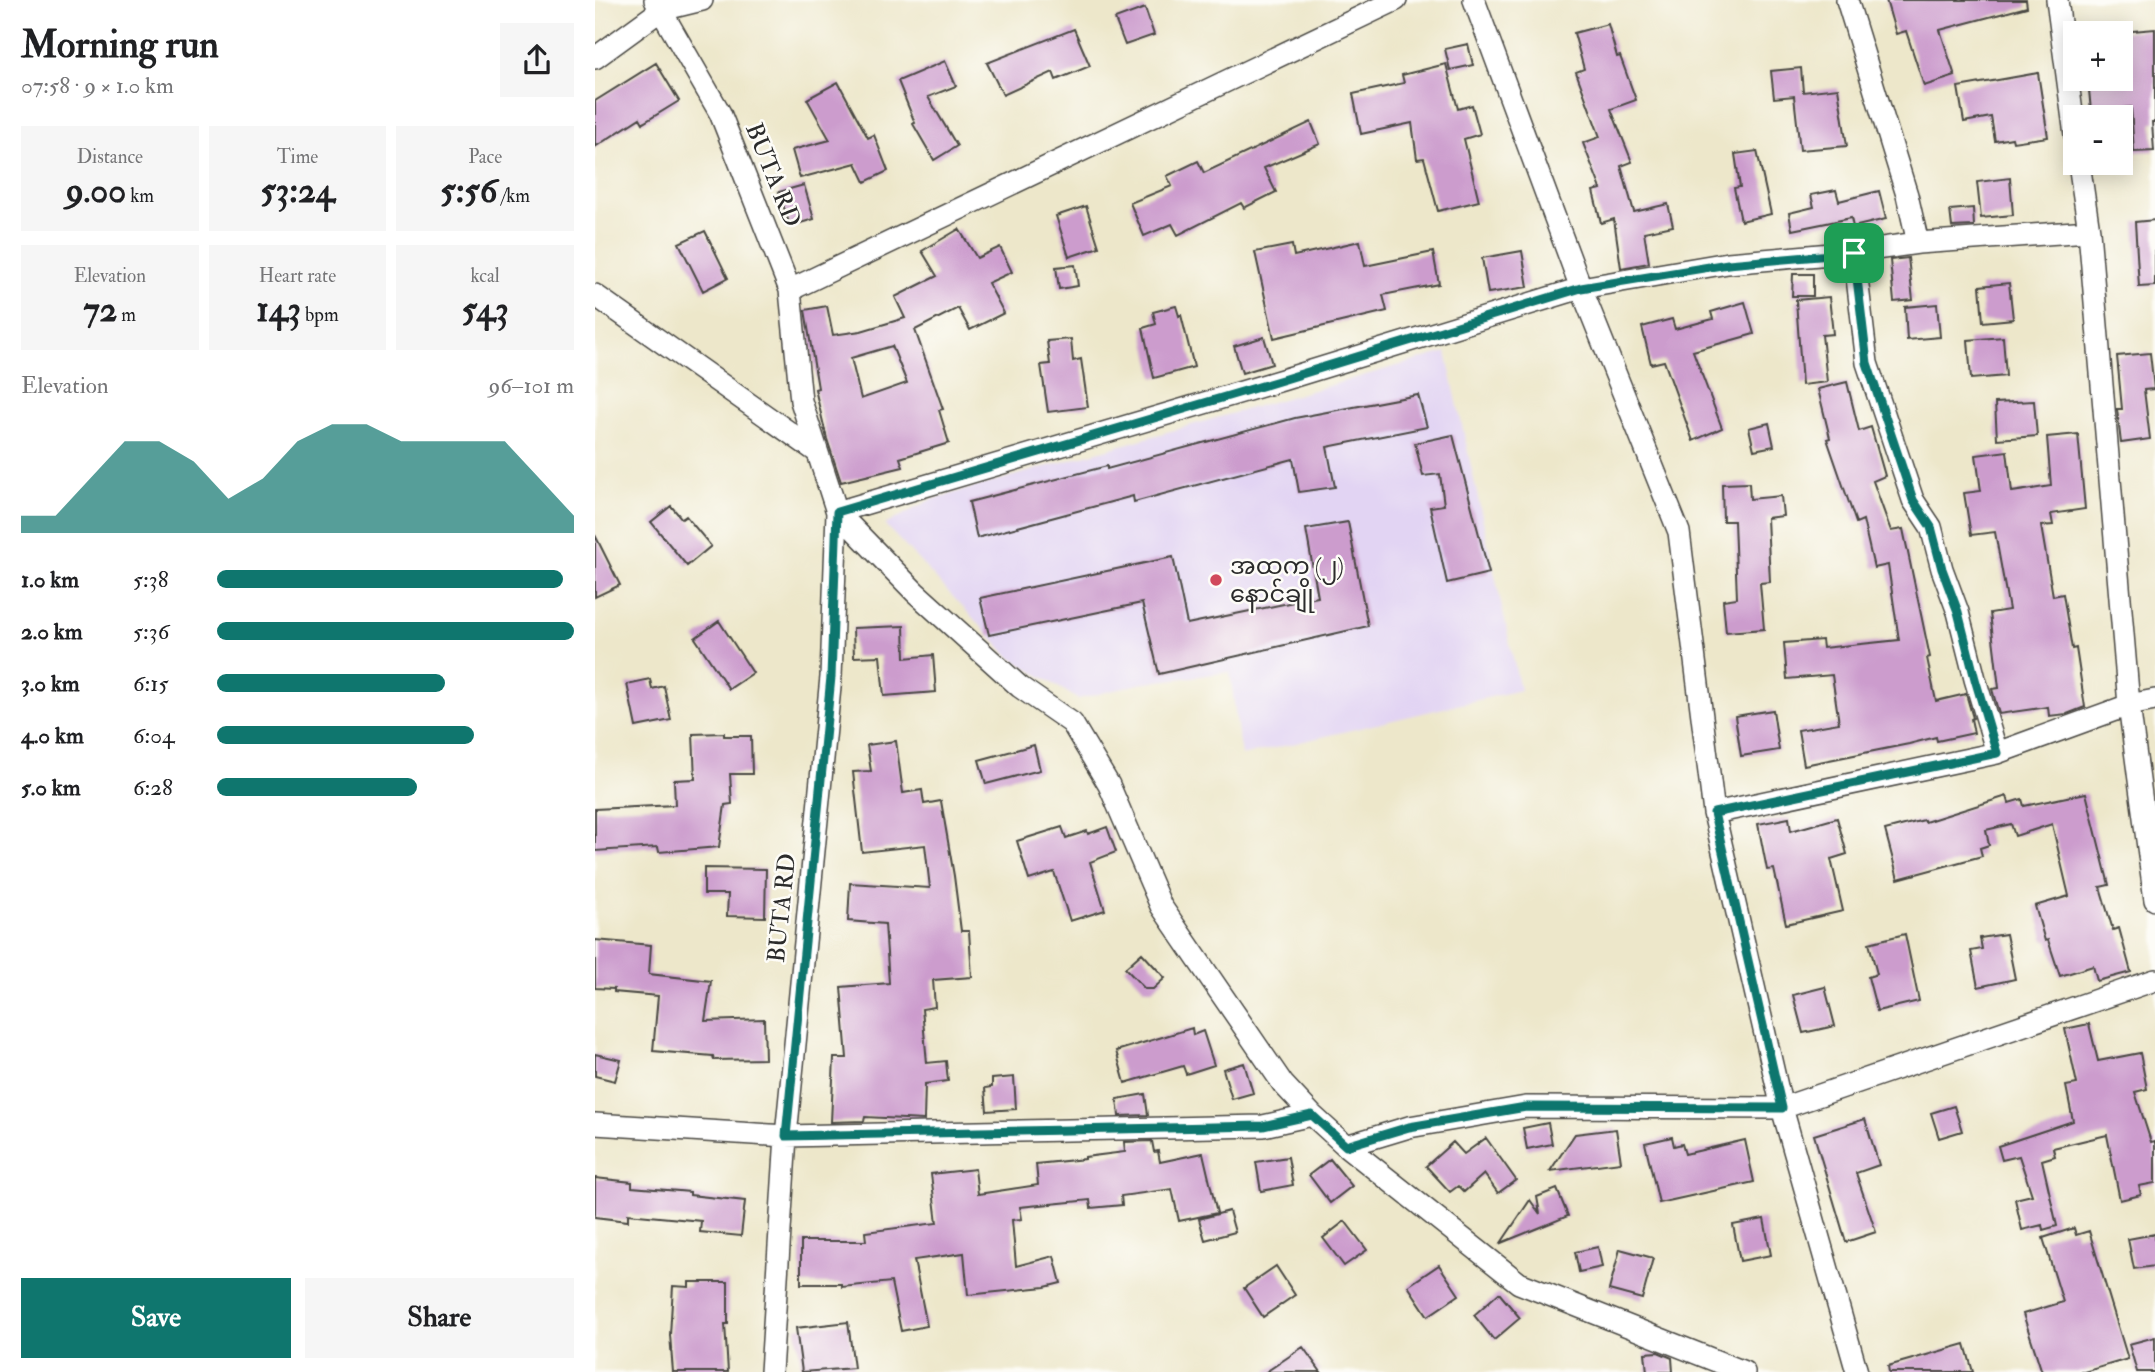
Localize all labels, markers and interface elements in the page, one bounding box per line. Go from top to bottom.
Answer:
text: Morning run [21,21,219,69]
map controls [2063,21,2133,175]
button: + [2063,21,2133,91]
button: share [500,23,574,97]
text: 07:58 · 9 × 1.0 km [21,71,174,100]
button: − [2063,105,2133,175]
street label: BUTA RD [738,118,808,232]
text: Distance [77,145,143,169]
text: Time [277,145,318,169]
text: Pace [468,145,502,169]
text: 9.00 [66,169,126,213]
text: 53:24 [260,169,335,213]
text: 5:56 [440,169,497,213]
text: km [126,184,154,208]
text: /km [497,184,530,208]
pin [1824,223,1884,283]
icon: arrive [1835,234,1873,272]
text: Elevation [74,264,146,288]
text: Heart rate [259,264,336,288]
text: kcal [471,264,500,288]
text: 72 [84,288,117,332]
text: 143 [256,288,301,332]
text: 543 [462,288,509,332]
text: m [117,303,136,327]
text: bpm [301,303,339,327]
text: Elevation [21,371,109,400]
text: 96–101 m [488,371,574,400]
place label: အထက (၂) နောင်ချို [1230,551,1344,613]
text: 1.0 km [21,565,79,594]
text: 5:38 [133,565,168,594]
marker: အထက (၂) နောင်ချို [1208,572,1224,588]
text: 2.0 km [21,617,83,646]
text: 5:36 [133,617,169,646]
text: 3.0 km [21,669,80,698]
text: 6:15 [133,669,169,698]
text: 4.0 km [21,721,84,750]
text: 6:04 [133,721,174,750]
text: 5.0 km [21,773,81,802]
text: 6:28 [133,773,173,802]
street label: BUTA RD [761,852,803,964]
button: Save [21,1278,291,1358]
button: Share [305,1278,574,1358]

